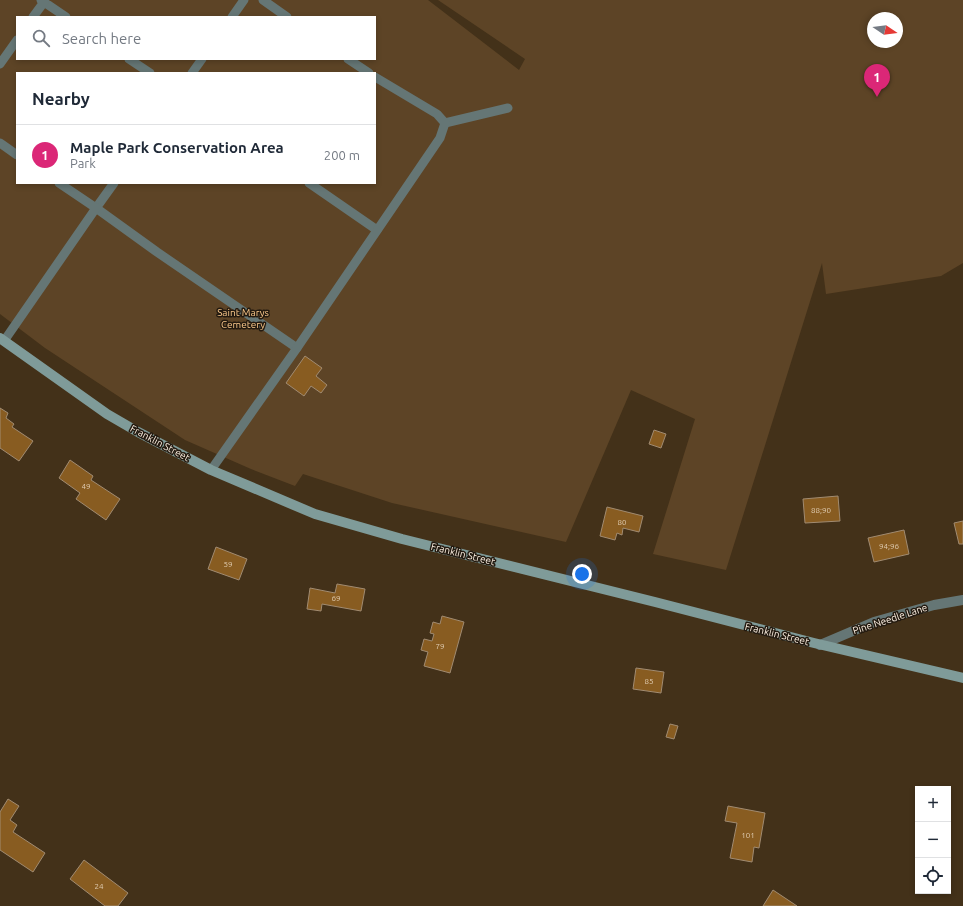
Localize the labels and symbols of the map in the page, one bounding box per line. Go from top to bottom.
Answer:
north arrow [867,12,903,48]
pin: 1 [864,64,890,97]
park label: Saint Marys Cemetery [217,307,269,330]
street label: Franklin Street [128,423,192,463]
house number: 49 [81,482,91,491]
house number: 88;90 [811,506,831,515]
house number: 80 [617,518,627,527]
street label: Franklin Street [430,541,496,567]
house number: 94;96 [879,542,899,551]
house number: 59 [223,560,233,569]
your location [572,564,592,584]
house number: 69 [331,594,341,603]
street label: Pine Needle Lane [851,602,929,636]
street label: Franklin Street [744,621,810,647]
house number: 79 [435,642,445,651]
house number: 85 [644,677,654,686]
house number: 101 [741,831,755,840]
house number: 24 [94,882,104,891]

